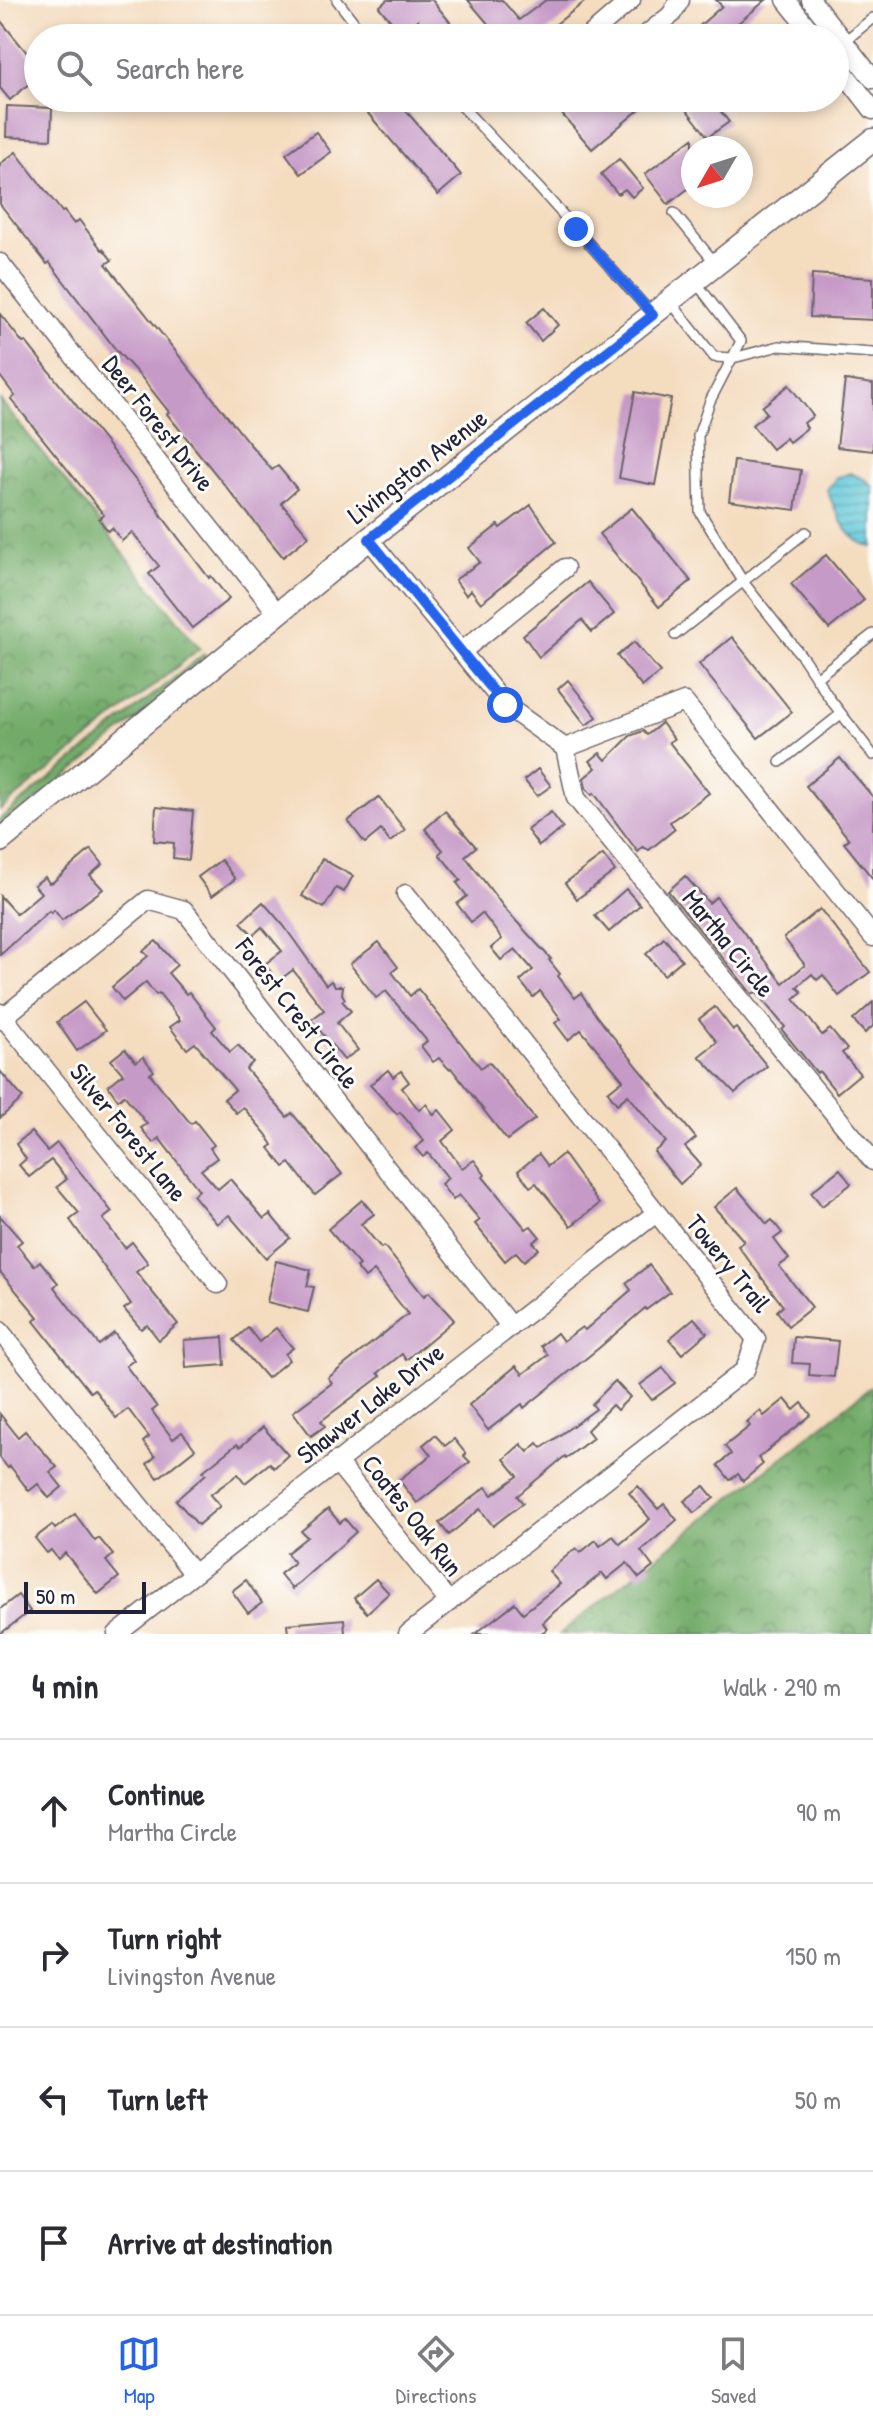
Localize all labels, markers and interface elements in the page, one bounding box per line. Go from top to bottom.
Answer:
search box [24,24,849,112]
icon: search [52,46,96,90]
text: Search here [116,48,244,88]
north arrow [681,136,753,208]
route end [558,211,594,247]
street label: Deer Forest Drive [95,348,223,498]
street label: Livingston Avenue [340,400,494,532]
route start [487,687,523,723]
street label: Martha Circle [675,882,783,1004]
street label: Forest Crest Circle [227,930,368,1096]
street label: Silver Forest Lane [62,1055,196,1209]
street label: Towery Trail [679,1206,780,1320]
street label: Shawver Lake Drive [289,1334,451,1472]
street label: Coates Oak Run [354,1447,472,1583]
scale bar [24,1578,146,1614]
text: 50 m [36,1581,75,1611]
text: 4 min [32,1663,99,1709]
text: Walk · 290 m [723,1669,841,1704]
text: Continue [108,1774,205,1814]
icon: ahead [32,1789,76,1833]
text: 90 m [796,1794,841,1829]
text: Martha Circle [108,1814,237,1849]
text: Turn right [108,1918,221,1958]
icon: right [32,1933,76,1977]
text: 150 m [785,1938,841,1973]
text: Livingston Avenue [108,1958,276,1993]
icon: left [32,2077,76,2121]
text: Turn left [108,2079,207,2119]
text: 50 m [795,2082,841,2117]
icon: arrive [32,2221,76,2265]
text: Arrive at destination [108,2223,333,2263]
tab: Map [117,2332,161,2410]
tab: Directions [396,2332,477,2410]
tab: Saved [711,2332,756,2410]

